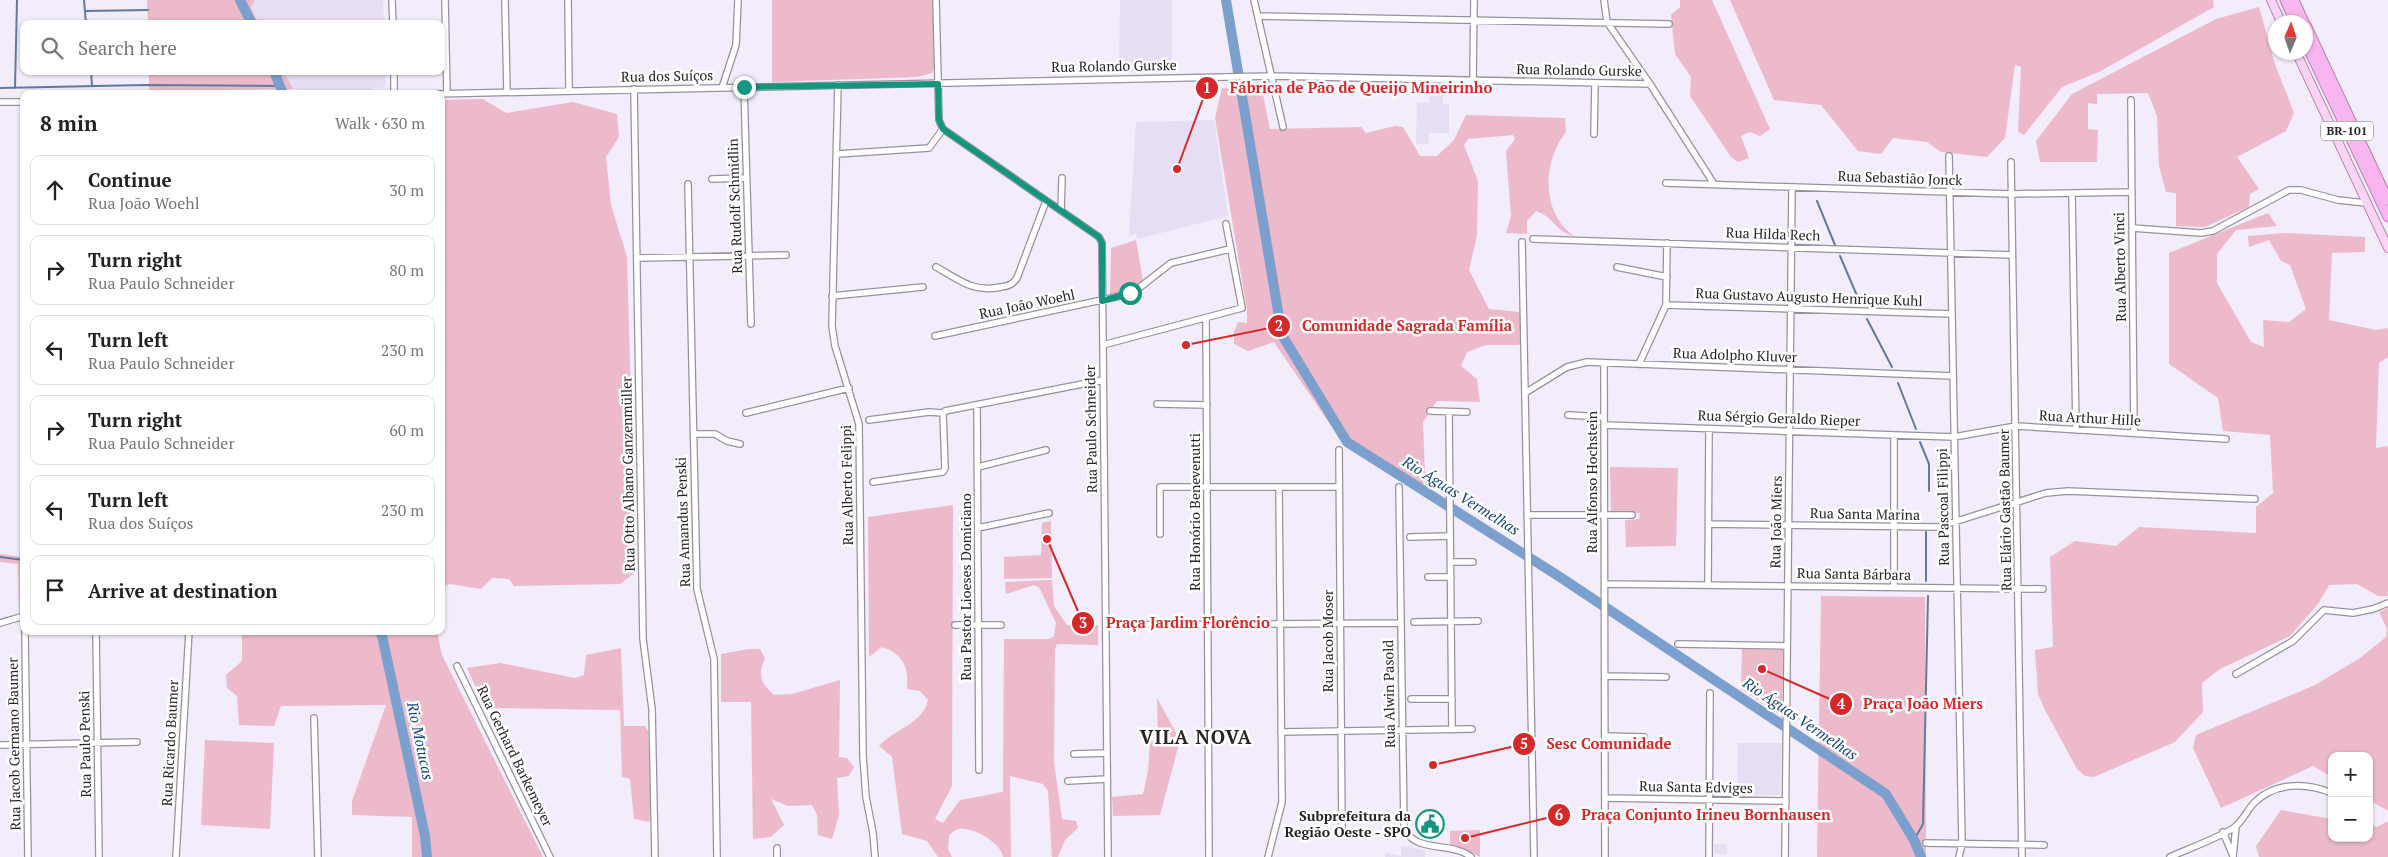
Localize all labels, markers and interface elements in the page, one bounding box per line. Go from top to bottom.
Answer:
north arrow [2268,15,2313,60]
search box [20,20,445,75]
icon: search [38,34,66,62]
text: Search here [78,35,177,60]
street label: Rua Rolando Gurske [1051,55,1177,76]
street label: Rua Rolando Gurske [1516,59,1642,80]
street label: Rua dos Suíços [621,65,713,86]
callout: Fábrica de Pão de Queijo Mineirinho [1194,73,1502,103]
route end [733,76,756,99]
text: 1 [1203,77,1211,97]
text: Fábrica de Pão de Queijo Mineirinho [1230,77,1492,97]
text: 8 min [40,109,97,137]
text: Walk · 630 m [335,112,425,134]
road number: BR-101 [2321,122,2373,140]
street label: Rua Rudolf Schmidlin [723,137,746,274]
street label: Rua Sebastião Jonck [1837,166,1964,189]
text: Continue [88,167,172,192]
icon: ahead [41,176,69,204]
text: 30 m [389,179,424,201]
text: Rua João Woehl [88,192,199,214]
street label: Rua Alberto Vinci [2109,212,2130,322]
street label: Rua Hilda Rech [1725,222,1821,245]
text: Turn right [88,247,182,272]
icon: right [41,256,69,284]
text: 80 m [389,259,424,281]
text: Rua Paulo Schneider [88,272,235,294]
route start [1119,282,1142,305]
street label: Rua Gustavo Augusto Henrique Kuhl [1695,283,1923,310]
street label: Rua João Woehl [977,284,1077,323]
callout: Comunidade Sagrada Família [1267,311,1522,341]
text: 2 [1275,315,1283,335]
text: Comunidade Sagrada Família [1302,315,1513,335]
text: Turn left [88,327,169,352]
icon: left [41,336,69,364]
text: 230 m [381,339,424,361]
street label: Rua Adolpho Kluver [1673,343,1798,366]
text: Rua Paulo Schneider [88,352,235,374]
street label: Rua Paulo Schneider [1080,364,1101,493]
street label: Rua Otto Albano Ganzenmüller [616,376,639,572]
street label: Rua Sérgio Geraldo Rieper [1697,405,1861,430]
street label: Rua Arthur Hille [2038,405,2142,430]
text: Turn right [88,407,182,432]
street label: Rua Alfonso Hochstein [1582,410,1601,553]
icon: right [41,416,69,444]
text: 60 m [389,419,424,441]
street label: Rua Alberto Felippi [836,425,857,545]
street label: Rua Elário Gastão Baumer [1994,428,2015,591]
text: Rua Paulo Schneider [88,432,235,454]
street label: Rua Honório Benevenutti [1185,433,1204,591]
street label: Rua Pascoal Filippi [1932,448,1953,566]
water label: Rio Águas Vermelhas [1398,450,1524,539]
street label: Rua Amandus Penski [671,457,694,587]
street label: Rua João Miers [1765,475,1786,569]
text: Turn left [88,487,169,512]
street label: Rua Pastor Lioeses Domiciano [956,493,975,681]
icon: left [41,496,69,524]
text: 230 m [381,499,424,521]
street label: Rua Santa Marina [1810,503,1920,524]
text: Rua dos Suíços [88,512,193,534]
street label: Rua Santa Bárbara [1797,563,1911,584]
icon: arrive [41,576,69,604]
text: Arrive at destination [88,578,277,603]
street label: Rua Jacob Moser [1318,589,1337,692]
callout: Praça Jardim Florêncio [1071,608,1280,638]
text: 3 [1079,612,1087,632]
text: Praça Jardim Florêncio [1106,612,1270,632]
street label: Rua Alwin Pasold [1378,639,1399,748]
street label: Rua Jacob Germano Baumer [2,657,25,831]
water label: Rio Águas Vermelhas [1738,672,1862,764]
street label: Rua Ricardo Baumer [157,679,182,807]
street label: Rua Gerhard Barkemeyer [473,682,558,830]
callout: Praça João Miers [1828,689,1993,719]
street label: Rua Paulo Penski [74,690,95,798]
text: 4 [1837,693,1846,713]
text: Praça João Miers [1863,693,1983,713]
water label: Rio Motucas [403,699,439,782]
district label: VILA NOVA [1140,724,1252,749]
callout: Sesc Comunidade [1511,729,1682,759]
text: 5 [1520,733,1528,753]
text: Sesc Comunidade [1546,733,1672,753]
map controls [2328,752,2373,842]
button: + [2328,752,2373,797]
street label: Rua Santa Edviges [1639,776,1753,797]
button: − [2328,797,2373,842]
callout: Praça Conjunto Irineu Bornhausen [1546,800,1840,830]
text: 6 [1555,804,1564,824]
text: Praça Conjunto Irineu Bornhausen [1581,804,1831,824]
place label: Subprefeitura da Região Oeste - SPO [1285,806,1411,841]
public building icon: Subprefeitura da Região Oeste - SPO [1415,809,1445,839]

